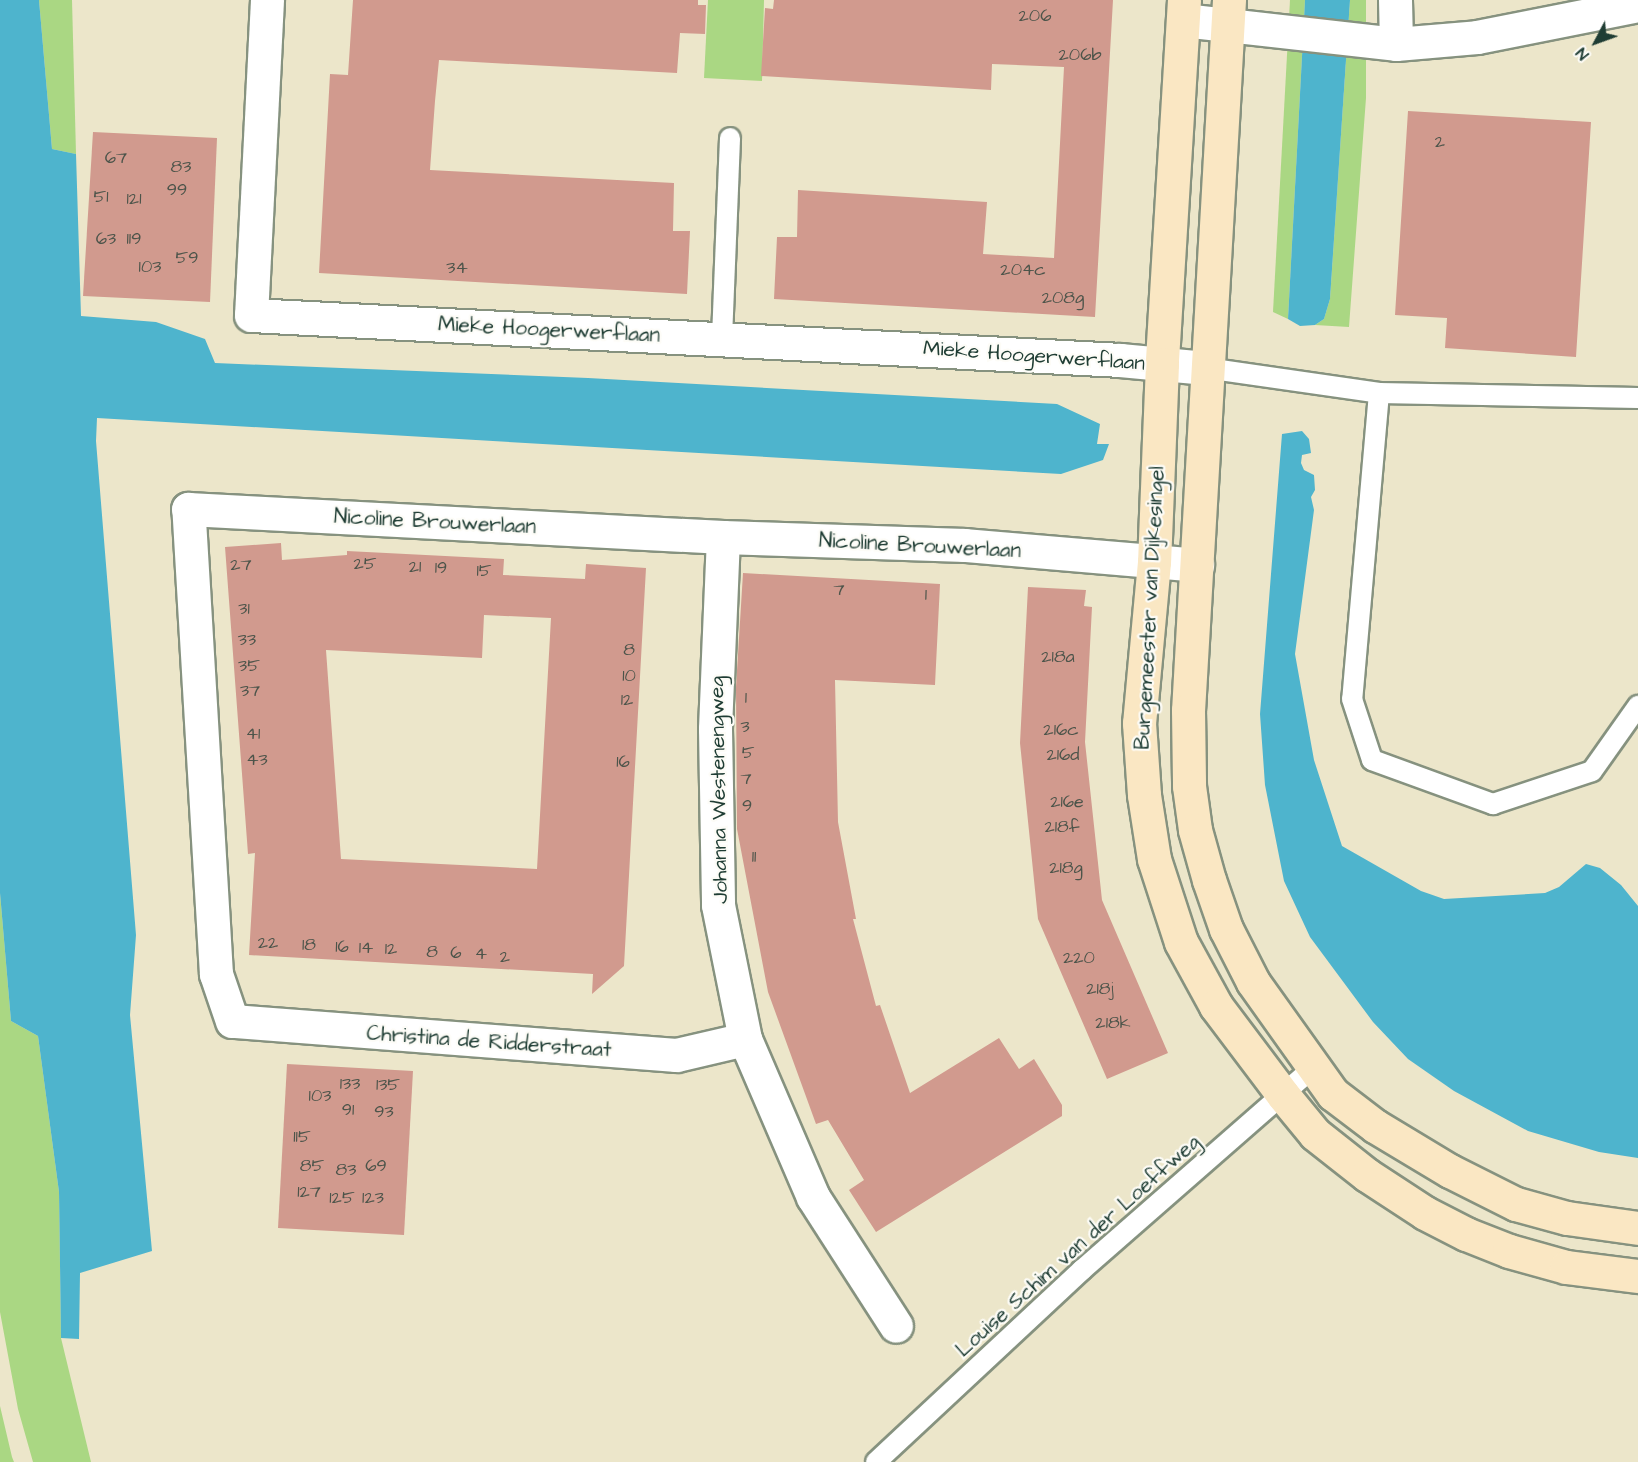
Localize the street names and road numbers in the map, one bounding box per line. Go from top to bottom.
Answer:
street label: Mieke Hoogerwerflaan [437,312,661,348]
street label: Mieke Hoogerwerflaan [922,336,1146,376]
street label: Burgemeester van Dijkesingel [1130,466,1170,750]
street label: Nicoline Brouwerlaan [333,504,537,540]
street label: Nicoline Brouwerlaan [818,528,1022,564]
street label: Johanna Westenengweg [704,676,734,904]
street label: Christina de Ridderstraat [366,1021,612,1063]
street label: Louise Schim van der Loeffweg [951,1130,1205,1362]

